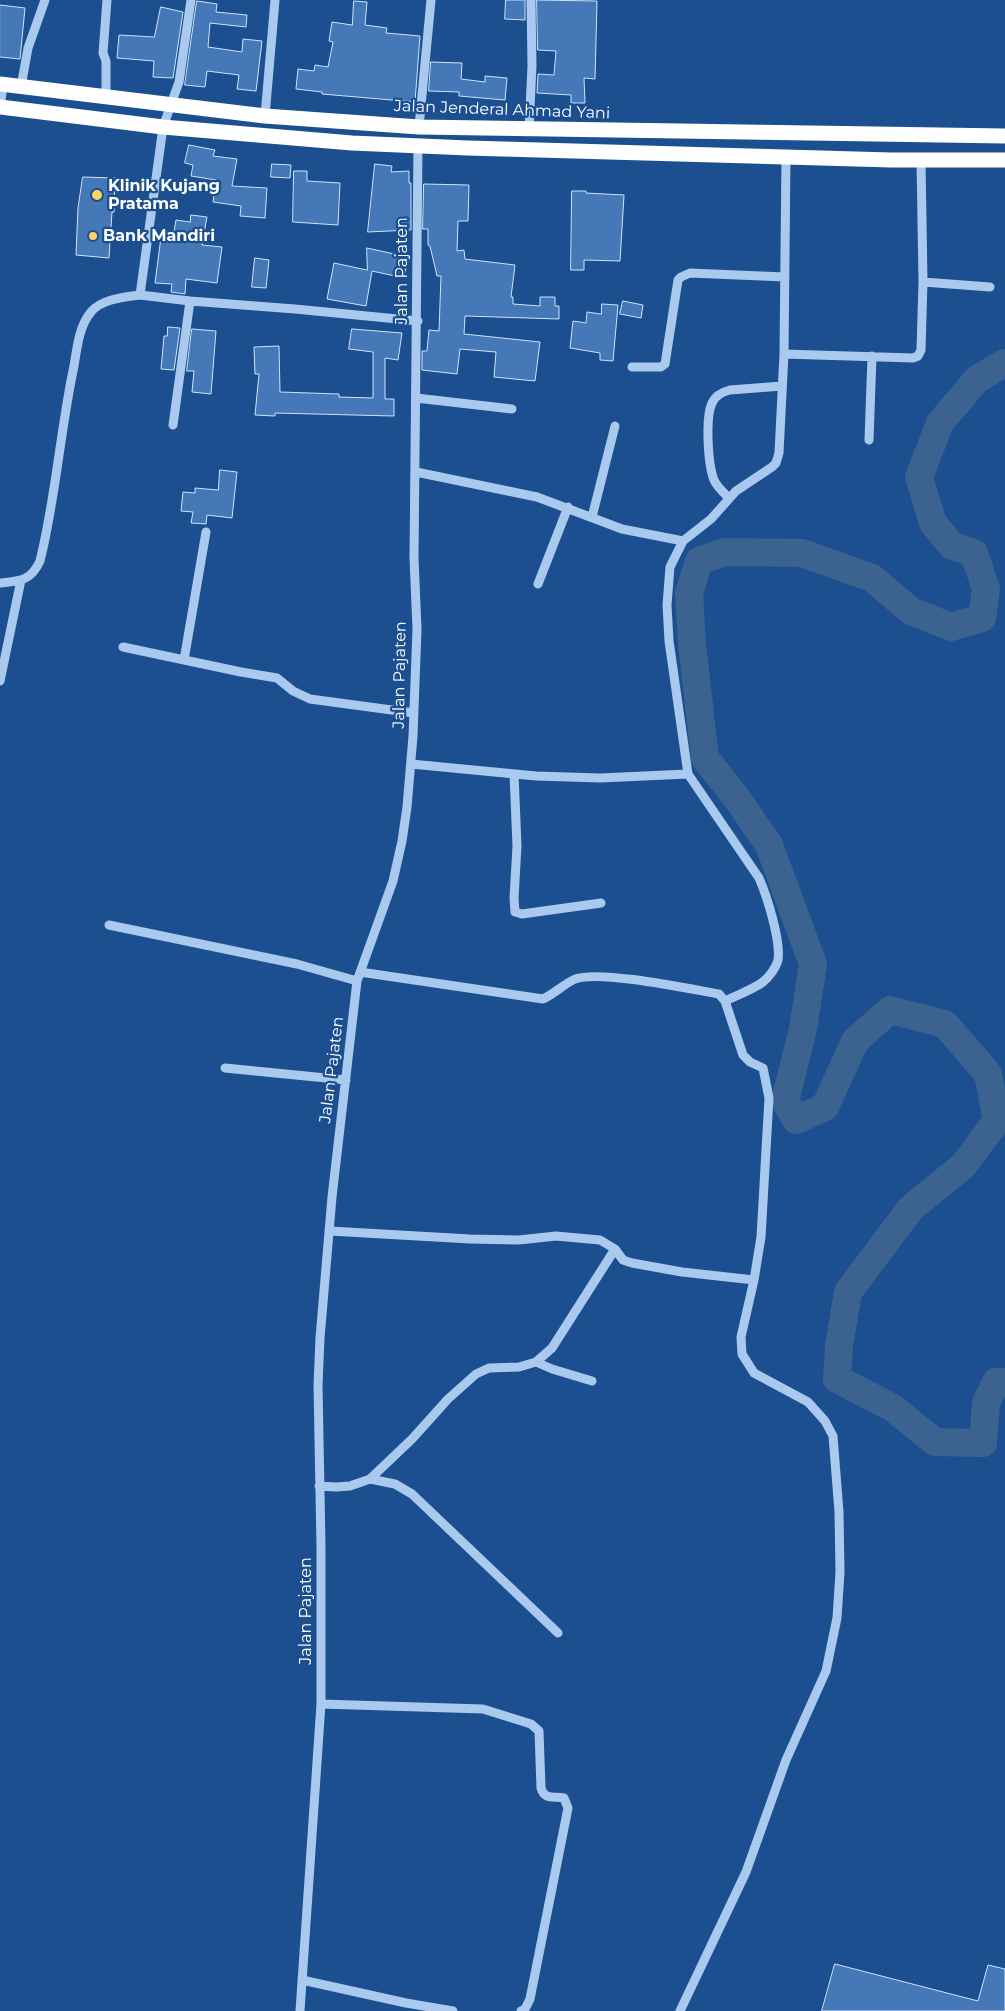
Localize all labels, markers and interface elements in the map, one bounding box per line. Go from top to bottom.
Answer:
street label: Jalan Jenderal Ahmad Yani [394,97,610,123]
place label: Klinik Kujang Pratama [108,176,220,214]
marker: Klinik Kujang Pratama [90,188,104,202]
street label: Jalan Pajaten [392,217,412,325]
place label: Bank Mandiri [103,226,215,246]
marker: Bank Mandiri [87,230,99,242]
street label: Jalan Pajaten [389,621,411,729]
street label: Jalan Pajaten [316,1016,348,1124]
street label: Jalan Pajaten [296,1557,316,1665]

